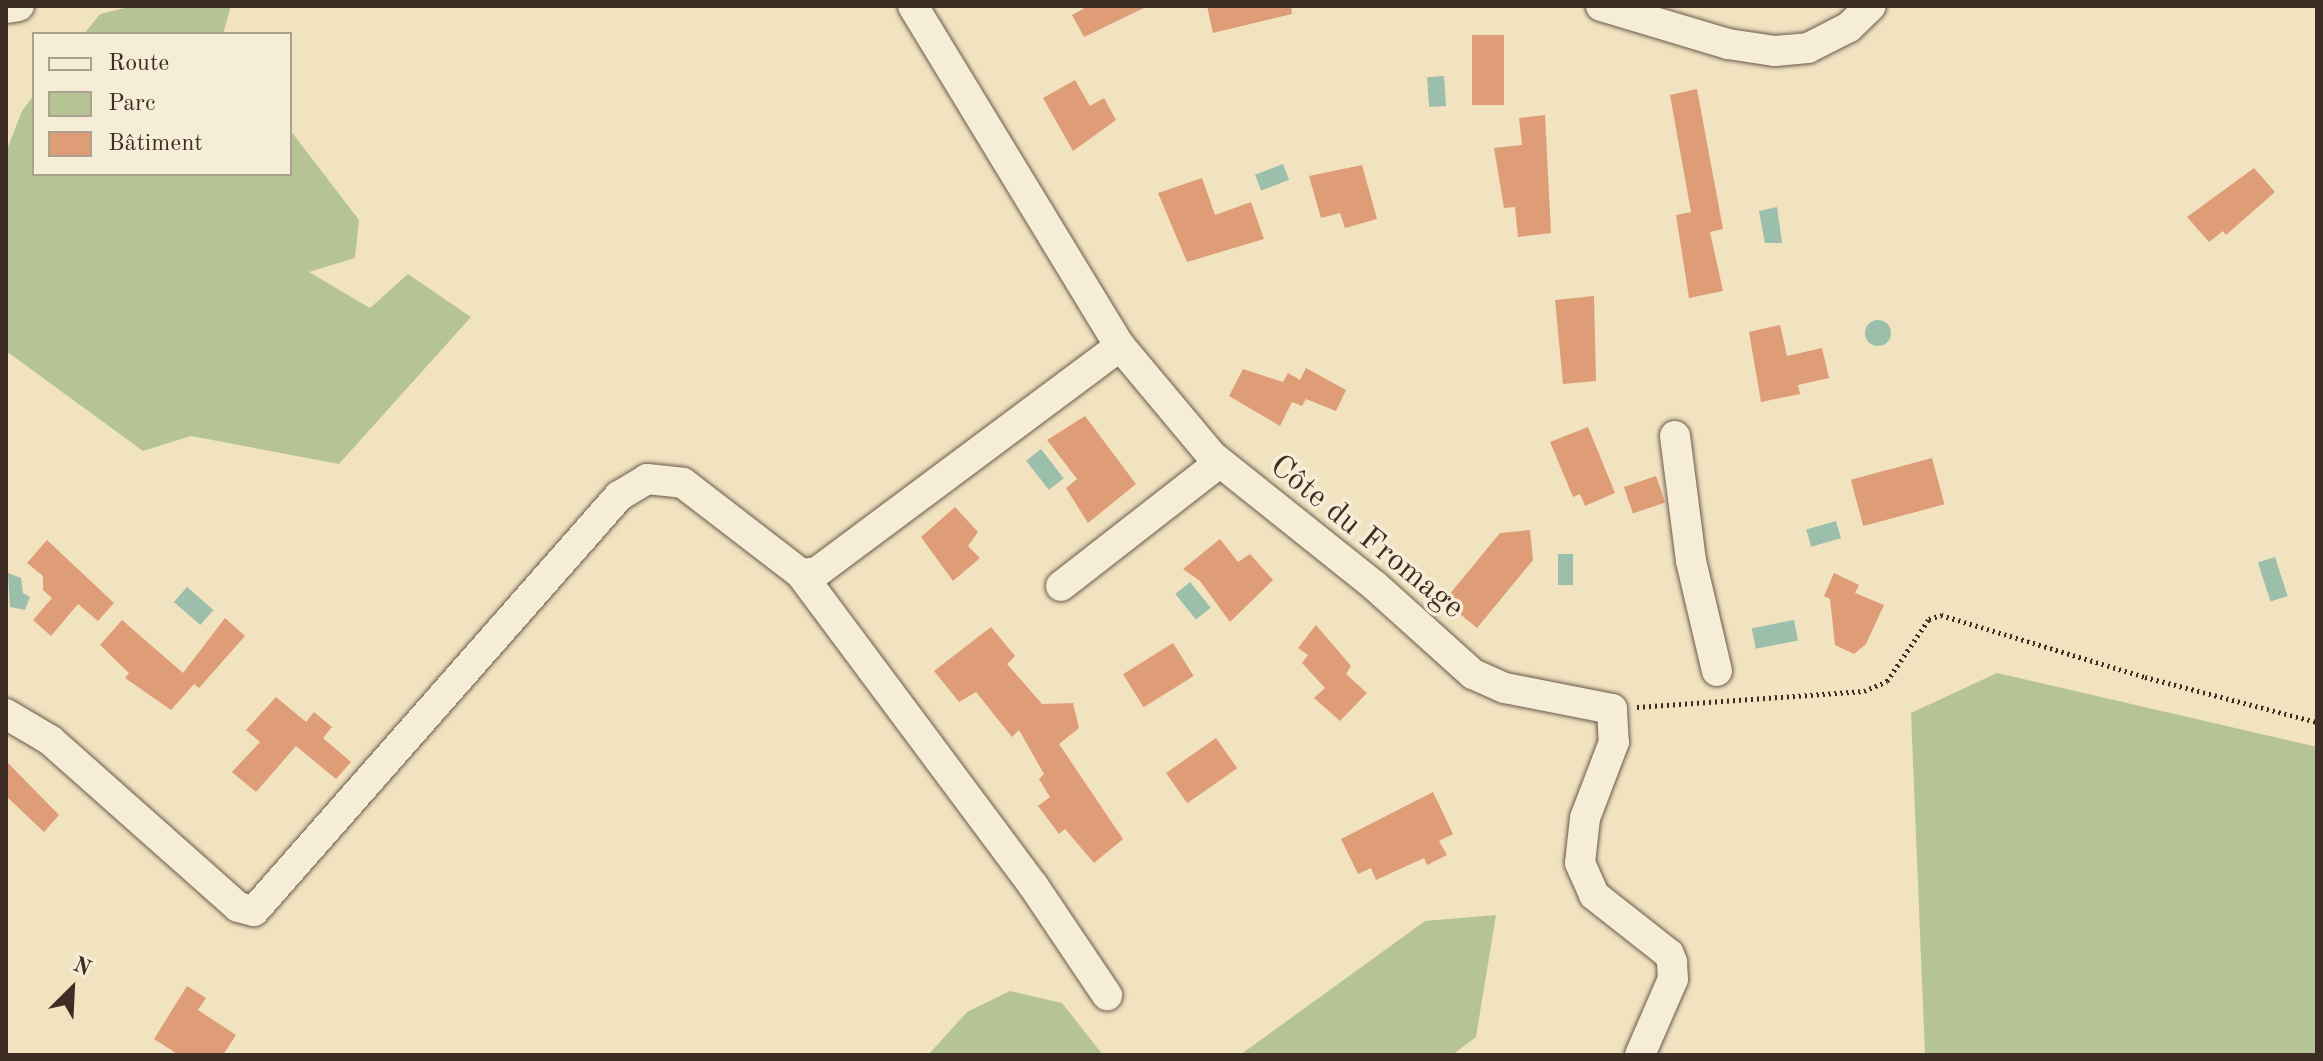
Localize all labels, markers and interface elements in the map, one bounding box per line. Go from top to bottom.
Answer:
legend [32,32,292,176]
text: Route [108,52,169,76]
text: Parc [108,92,155,116]
text: Bâtiment [108,132,203,156]
street label: Côte du Fromage [1261,448,1471,628]
north arrow [32,949,112,1029]
text: N [70,954,94,981]

